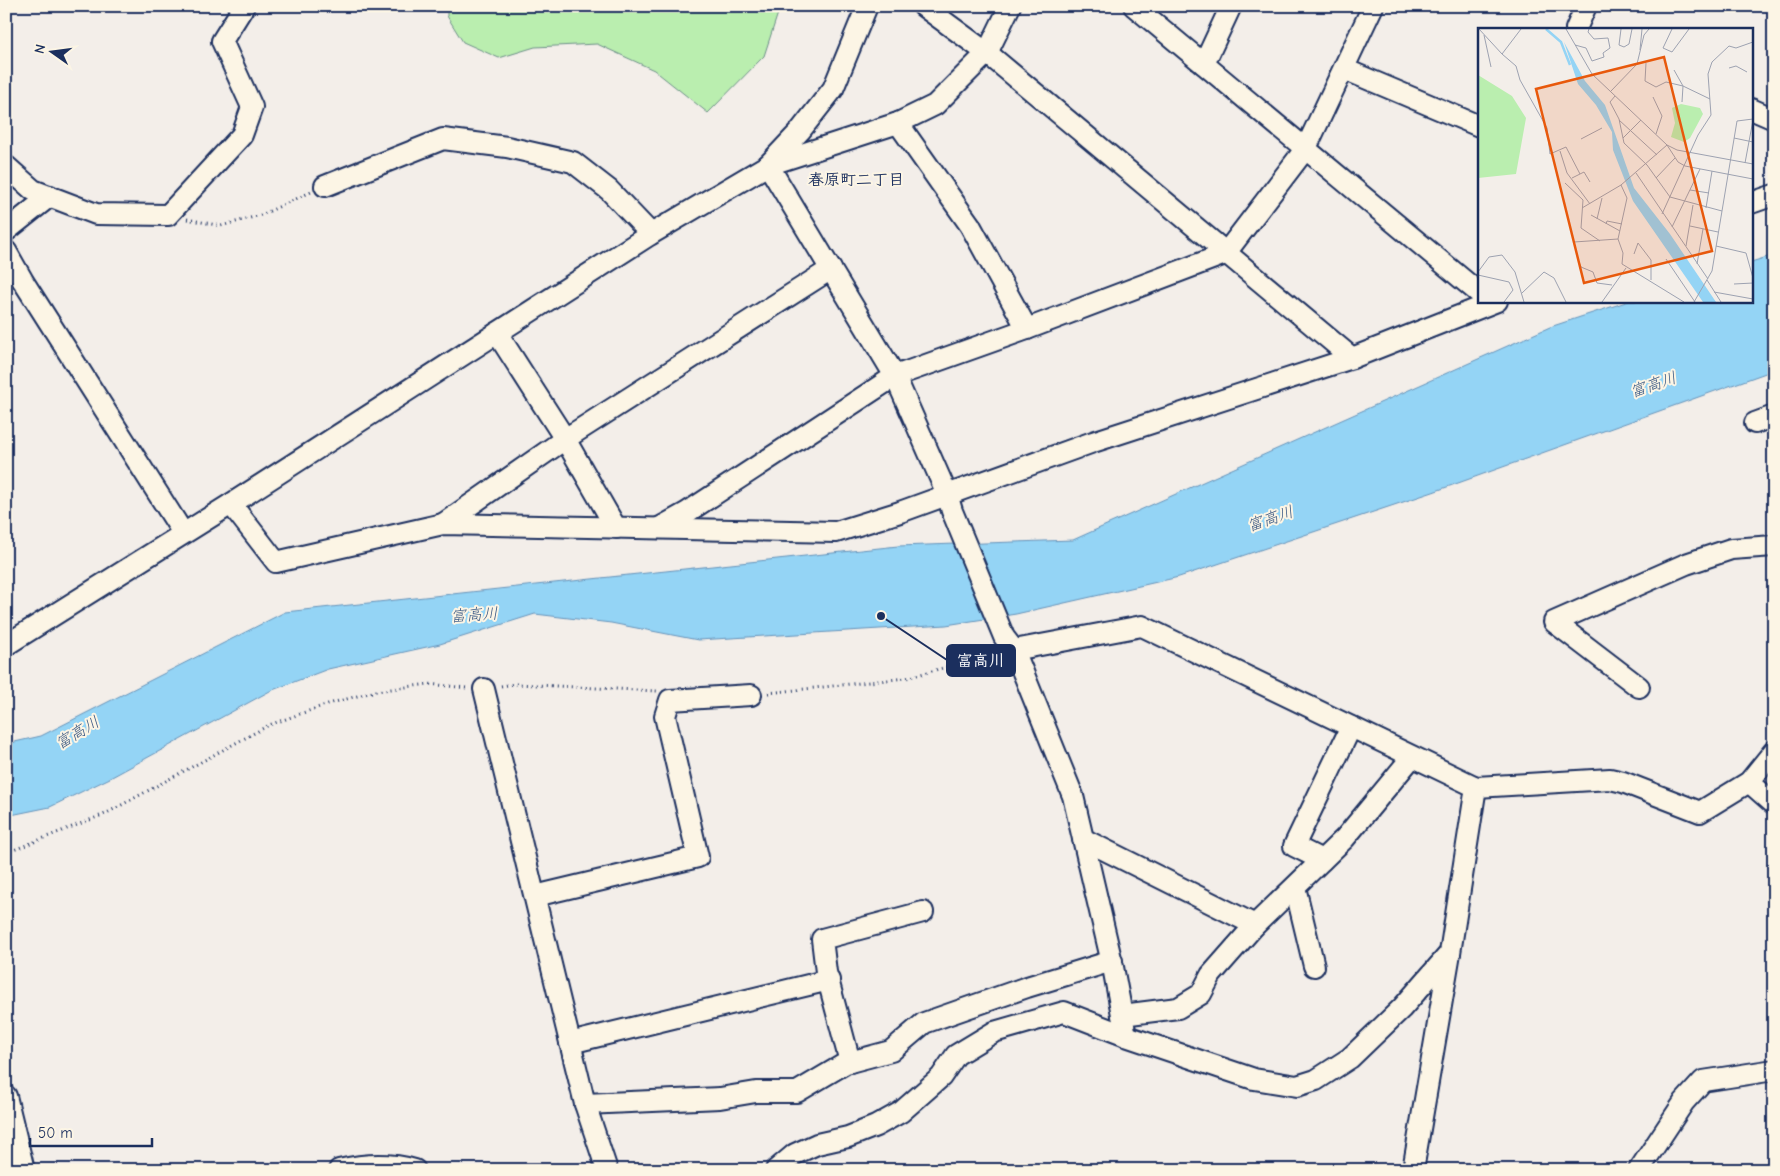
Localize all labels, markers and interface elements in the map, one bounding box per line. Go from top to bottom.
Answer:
north arrow [28,28,78,78]
inset map [1478,28,1752,302]
text: N [31,42,49,55]
district label: 春原町二丁目 [808,171,904,189]
water label: 富高川 [1628,369,1679,401]
water label: 富高川 [1245,503,1296,535]
water label: 富高川 [449,604,499,626]
callout: 富高川 [947,645,1015,676]
text: 富高川 [957,652,1005,670]
water label: 富高川 [52,713,103,753]
scale bar [30,1116,152,1148]
text: 50 m [38,1124,73,1142]

